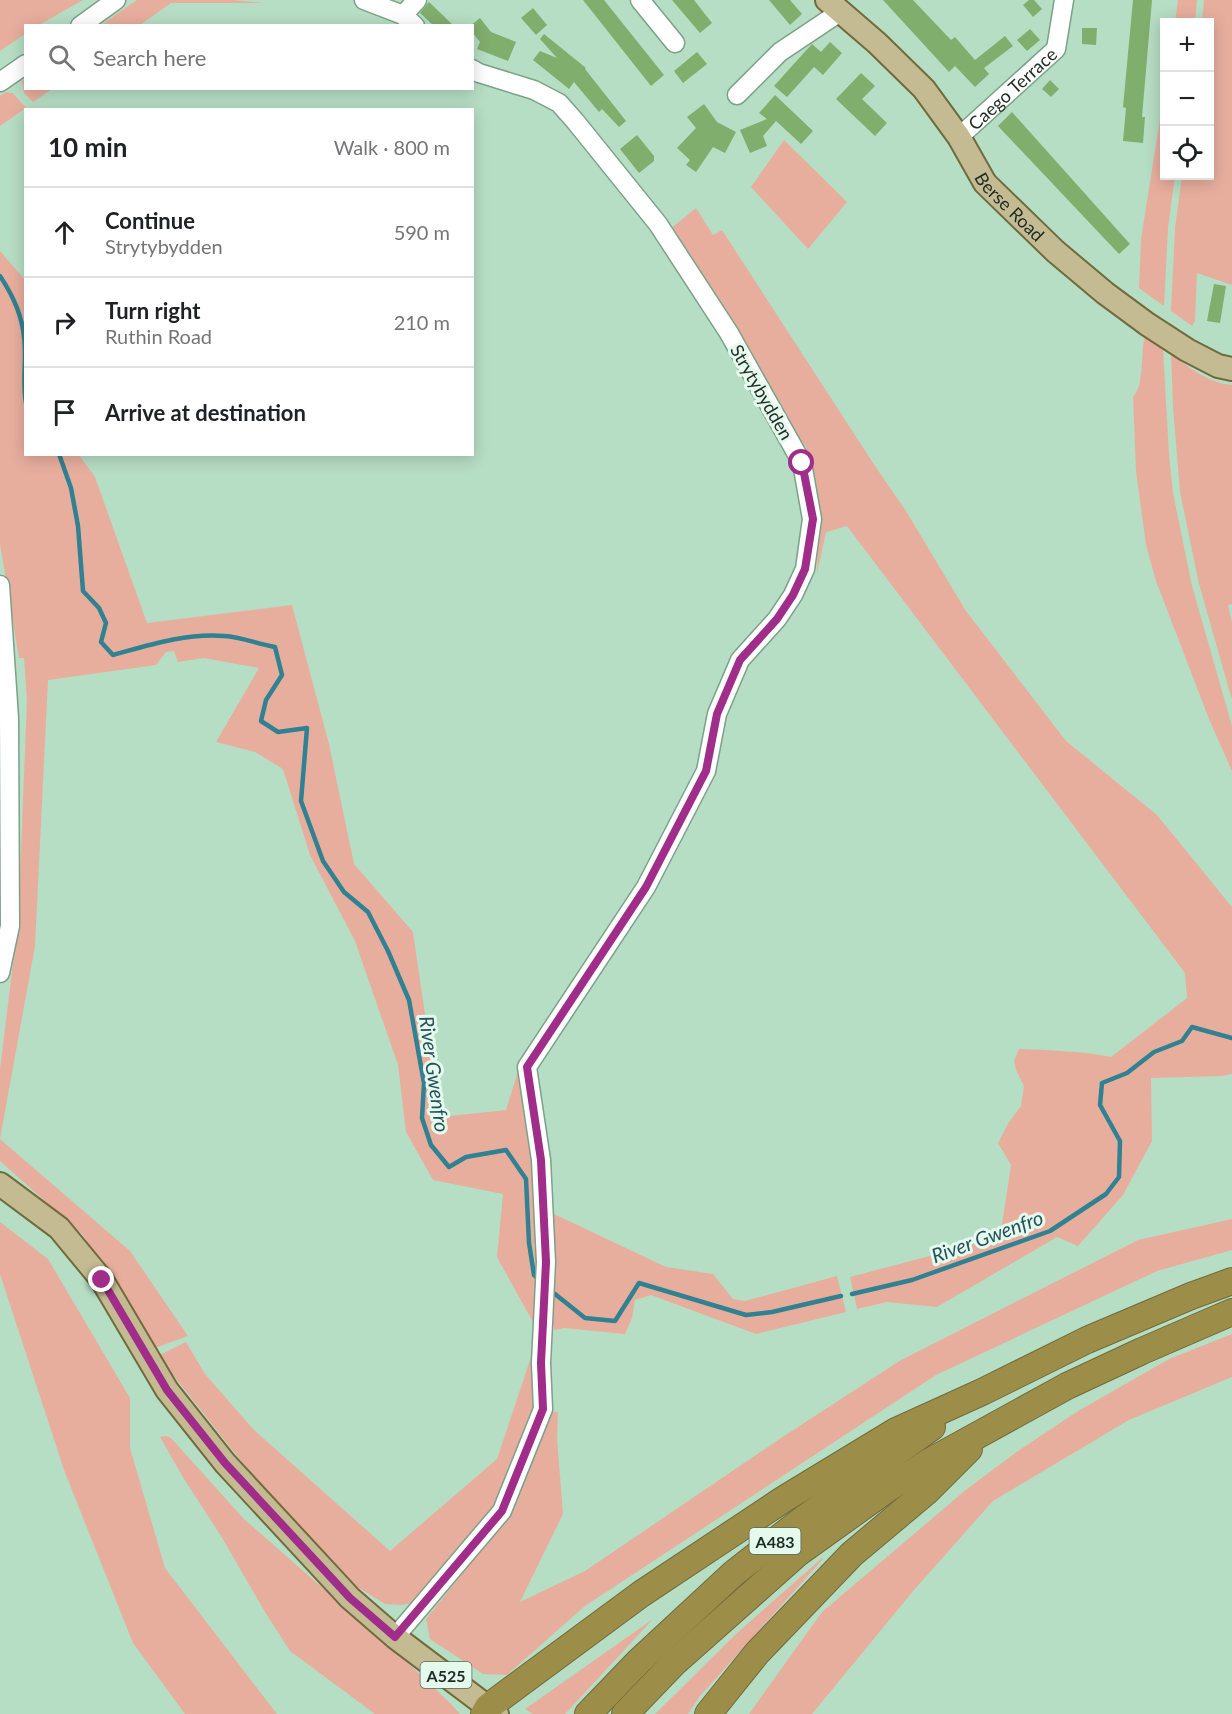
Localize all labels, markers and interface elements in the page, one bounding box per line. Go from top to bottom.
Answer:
map controls [1160,18,1214,180]
button: + [1160,18,1214,72]
search box [24,24,474,90]
icon: search [45,41,78,74]
street label: Caego Terrace [964,43,1061,134]
text: Search here [93,44,206,71]
button: − [1160,72,1214,126]
button: locate [1160,126,1214,180]
text: 10 min [48,131,128,163]
text: Walk · 800 m [334,135,450,159]
street label: Berse Road [970,168,1049,246]
text: Continue [105,207,195,234]
icon: ahead [48,216,81,249]
text: 590 m [394,220,450,244]
text: Strytybydden [105,234,223,258]
text: Turn right [105,297,200,324]
icon: right [48,306,81,339]
text: 210 m [394,310,450,334]
text: Ruthin Road [105,324,212,348]
street label: Strytybydden [726,341,798,443]
icon: arrive [48,396,81,429]
text: Arrive at destination [105,399,306,426]
route start [788,449,814,475]
water label: River Gwenfro [415,1014,455,1134]
water label: River Gwenfro [928,1205,1046,1267]
route end [88,1266,114,1292]
road number: A483 [750,1528,800,1554]
road number: A525 [420,1662,472,1688]

